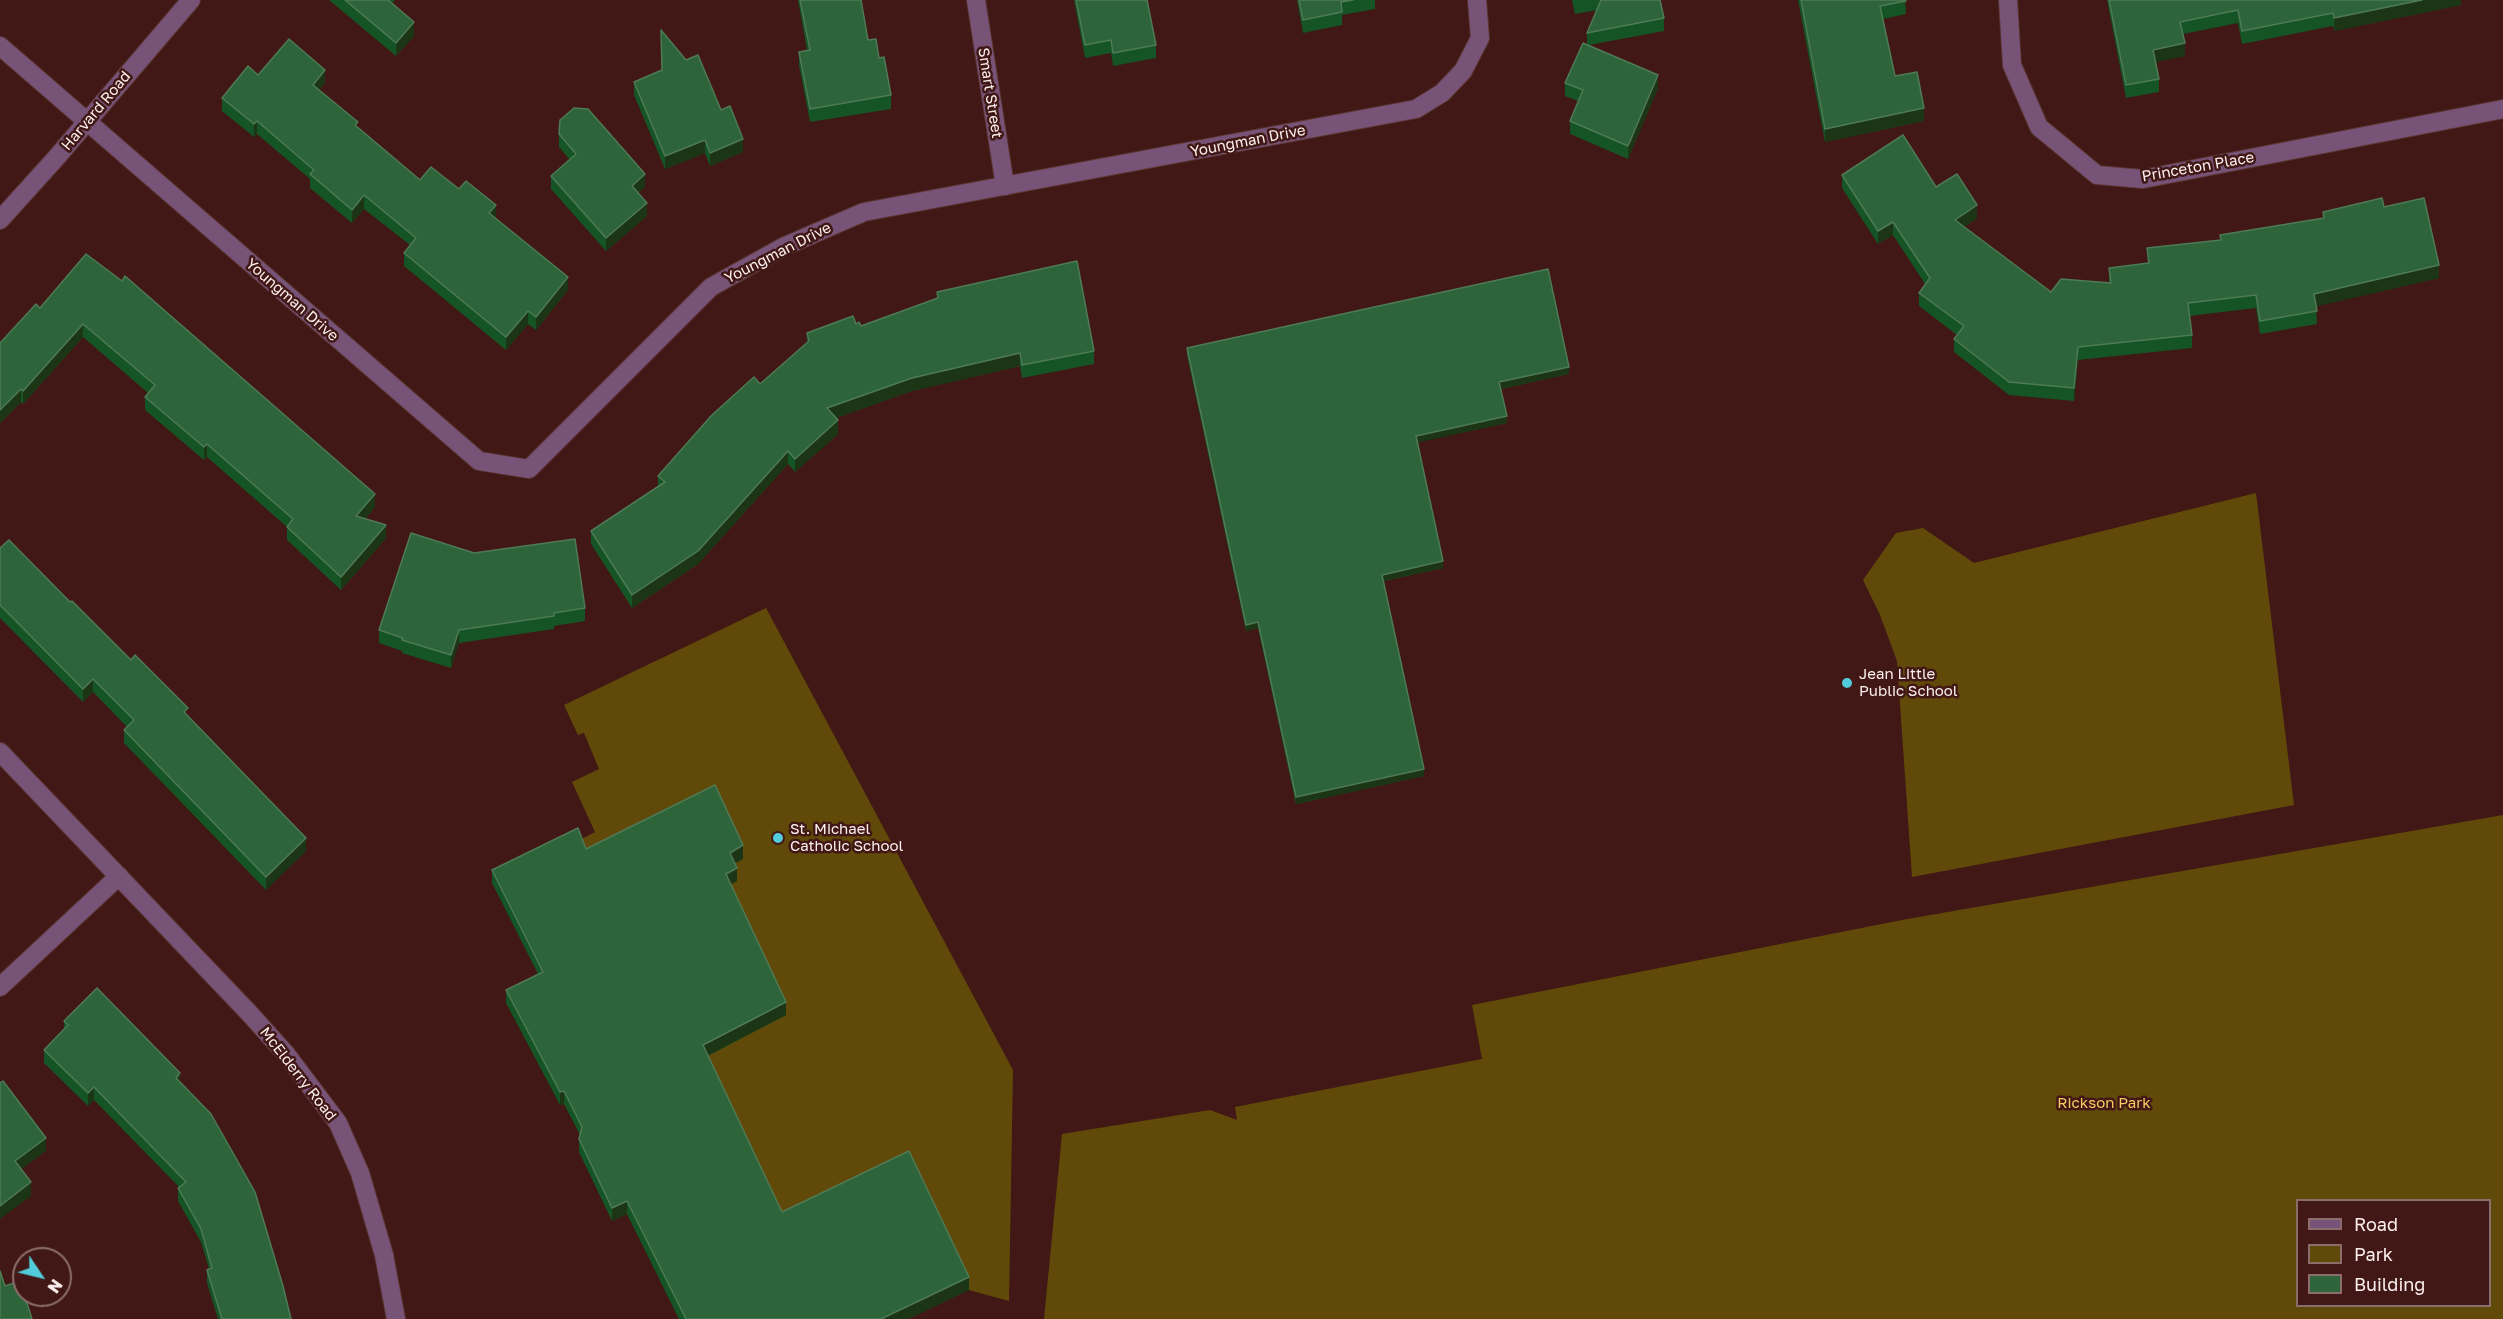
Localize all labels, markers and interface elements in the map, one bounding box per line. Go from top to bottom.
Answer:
street label: Smart Street [974,46,1006,140]
street label: Harvard Road [58,68,134,154]
street label: Youngman Drive [1189,121,1307,161]
street label: Princeton Place [2140,148,2256,186]
street label: Youngman Drive [722,218,834,288]
street label: Youngman Drive [242,255,342,345]
place label: Jean Little Public School [1859,665,1958,700]
marker: Jean Little Public School [1840,676,1854,690]
place label: St. Michael Catholic School [790,820,903,855]
marker: St. Michael Catholic School [771,831,785,845]
street label: McElderry Road [256,1024,340,1124]
park label: Rickson Park [2057,1094,2151,1112]
legend [2296,1199,2491,1307]
text: Road [2354,1213,2398,1235]
text: Park [2354,1243,2393,1265]
north arrow [12,1247,72,1307]
text: Building [2354,1273,2425,1295]
text: N [43,1275,67,1297]

